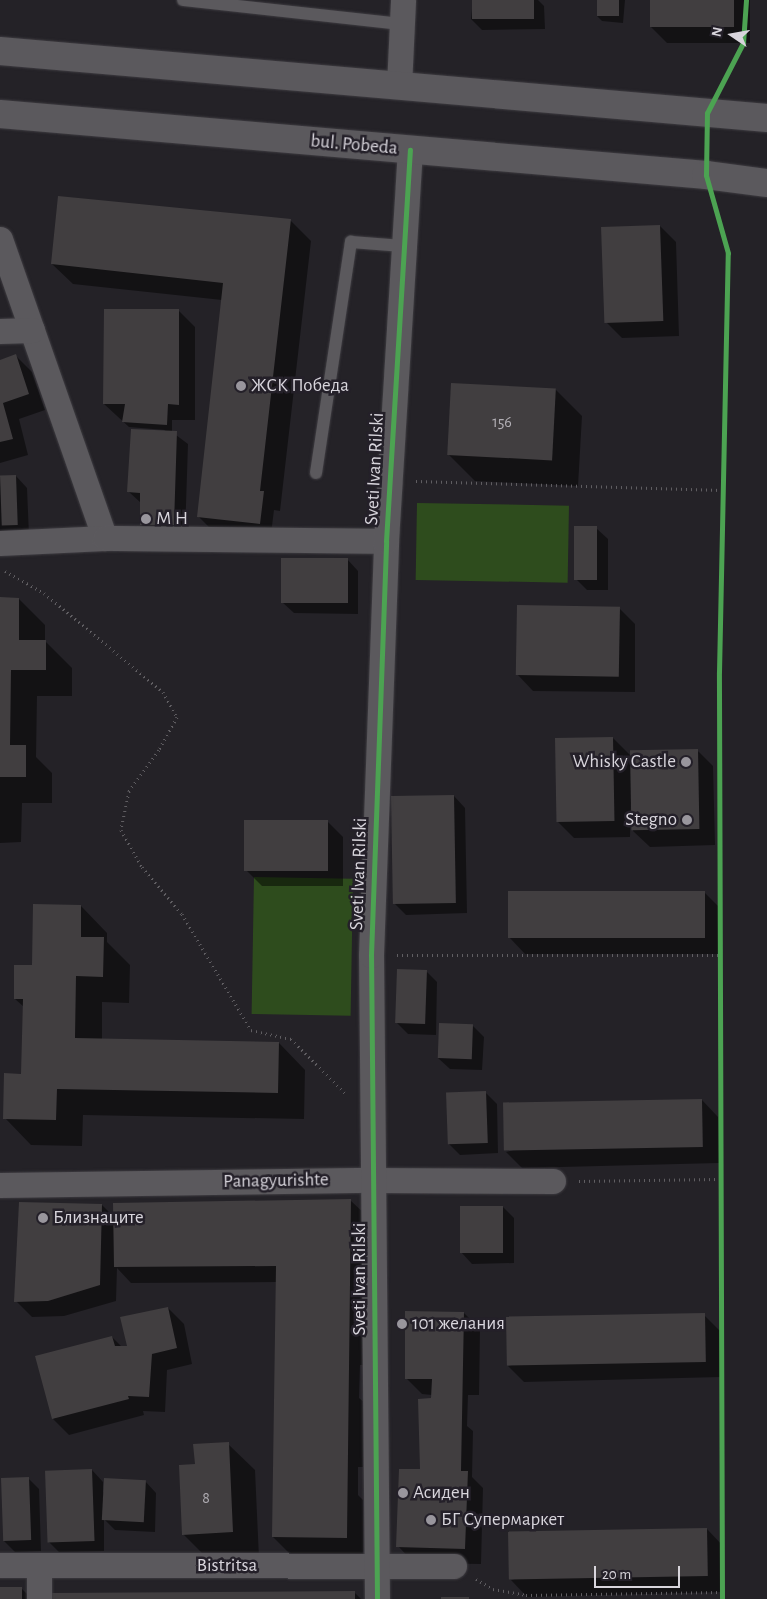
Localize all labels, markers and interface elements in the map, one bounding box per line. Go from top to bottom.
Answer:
north arrow [707,10,757,60]
text: N [709,26,725,38]
street label: bul. Pobeda [310,130,398,160]
place label: ЖСК Победа [251,375,349,397]
marker: ЖСК Победа [235,380,247,392]
street label: Sveti Ivan Rilski [361,412,389,526]
house number: 156 [492,412,512,432]
place label: М Н [156,508,188,530]
marker: М Н [140,513,152,525]
place label: Whisky Castle [573,751,676,773]
marker: Whisky Castle [680,756,692,768]
place label: Stegno [625,809,677,831]
marker: Stegno [681,814,693,826]
street label: Sveti Ivan Rilski [346,817,372,931]
street label: Panagyurishte [223,1169,329,1193]
place label: Близнаците [53,1207,144,1229]
marker: Близнаците [37,1212,49,1224]
street label: Sveti Ivan Rilski [349,1223,371,1335]
place label: 101 желания [412,1313,505,1335]
marker: 101 желания [396,1318,408,1330]
place label: Асиден [413,1482,470,1504]
marker: Асиден [397,1487,409,1499]
house number: 8 [202,1488,210,1508]
place label: БГ Супермаркет [441,1509,564,1531]
marker: БГ Супермаркет [425,1514,437,1526]
street label: Bistritsa [197,1555,257,1577]
scale bar [597,1556,683,1588]
text: 20 m [602,1567,631,1582]

